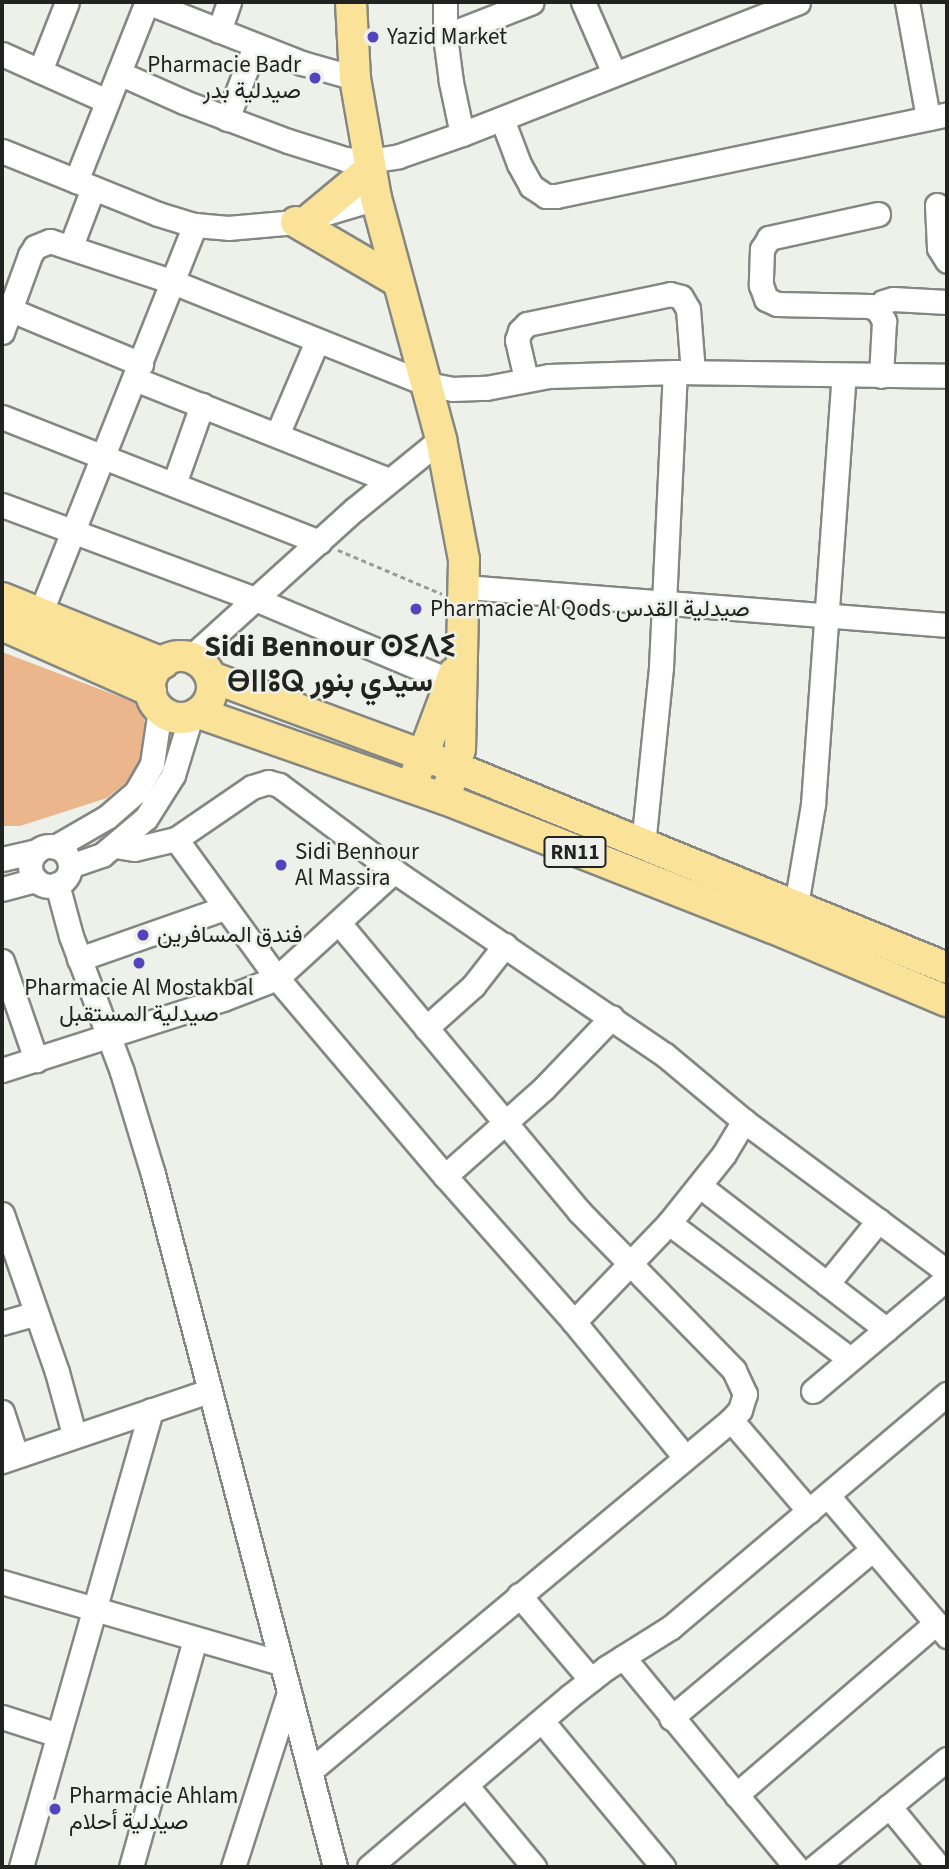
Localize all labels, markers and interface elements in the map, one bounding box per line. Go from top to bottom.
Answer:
place label: Yazid Market [387,23,507,51]
marker: Yazid Market [365,29,381,45]
place label: Pharmacie Badr صيدلية بدر [147,51,301,105]
marker: Pharmacie Badr صيدلية بدر [307,70,323,86]
place label: Pharmacie Al Qods صيدلية القدس [430,595,750,623]
marker: Pharmacie Al Qods صيدلية القدس [408,601,424,617]
district label: Sidi Bennour ⵙⵉⴷⵉ ⴱⵏⵏⵓⵕ سيدي بنور [204,629,456,700]
road number: RN11 [542,834,608,870]
place label: Sidi Bennour Al Massira [295,838,419,892]
marker: Sidi Bennour Al Massira [273,857,289,873]
place label: فندق المسافرين [157,921,303,949]
marker: فندق المسافرين [135,927,151,943]
marker: Pharmacie Al Mostakbal صيدلية المستقبل [131,955,147,971]
place label: Pharmacie Al Mostakbal صيدلية المستقبل [24,974,254,1028]
place label: Pharmacie Ahlam صيدلية أحلام [69,1782,238,1836]
marker: Pharmacie Ahlam صيدلية أحلام [47,1801,63,1817]

